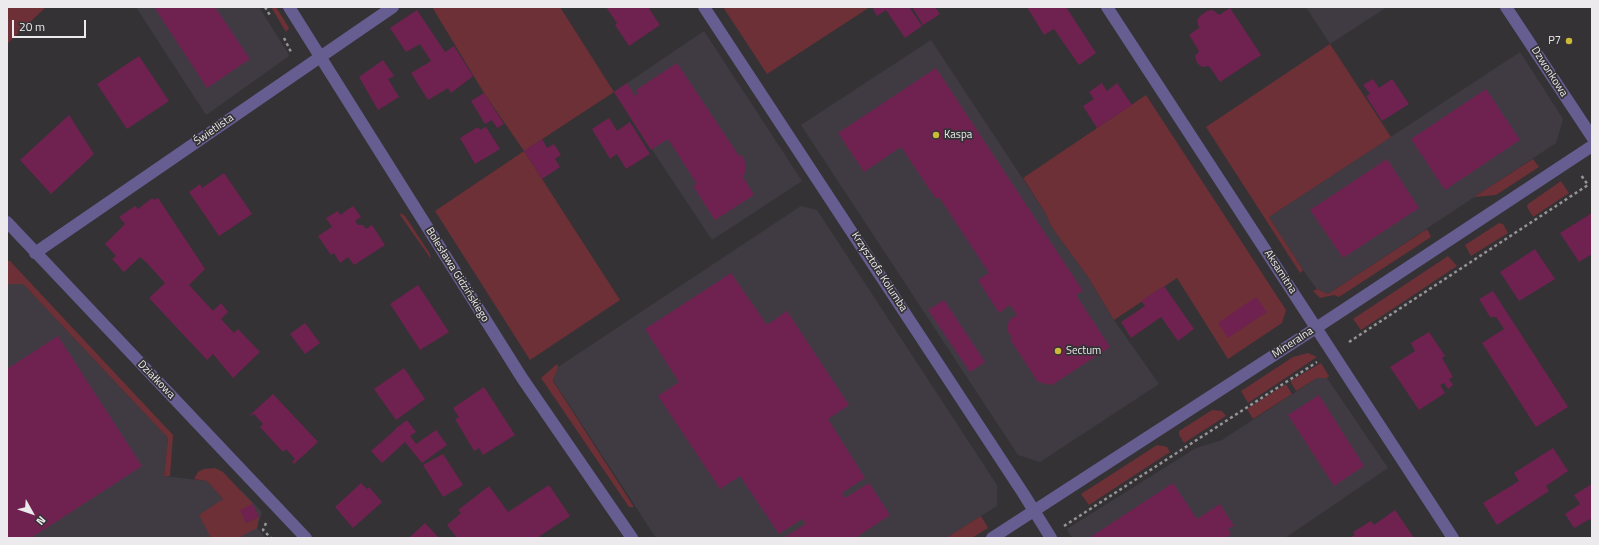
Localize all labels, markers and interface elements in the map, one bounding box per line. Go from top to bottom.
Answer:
scale bar [14,12,88,38]
text: 20 m [19,17,45,36]
place label: P7 [1548,34,1561,48]
marker: P7 [1564,36,1574,46]
street label: Dzwonkowa [1528,45,1570,99]
street label: Świetlista [192,112,236,148]
place label: Kaspa [944,128,972,142]
marker: Kaspa [931,130,941,140]
street label: Bolesława Gidzińskiego [422,225,492,325]
street label: Krzysztofa Kolumba [848,230,910,314]
street label: Aksamitna [1261,248,1299,296]
street label: Mineralna [1270,325,1316,361]
place label: Sectum [1066,344,1101,358]
marker: Sectum [1053,346,1063,356]
street label: Działkowa [135,358,177,402]
north arrow [12,493,52,533]
text: N [33,513,50,529]

